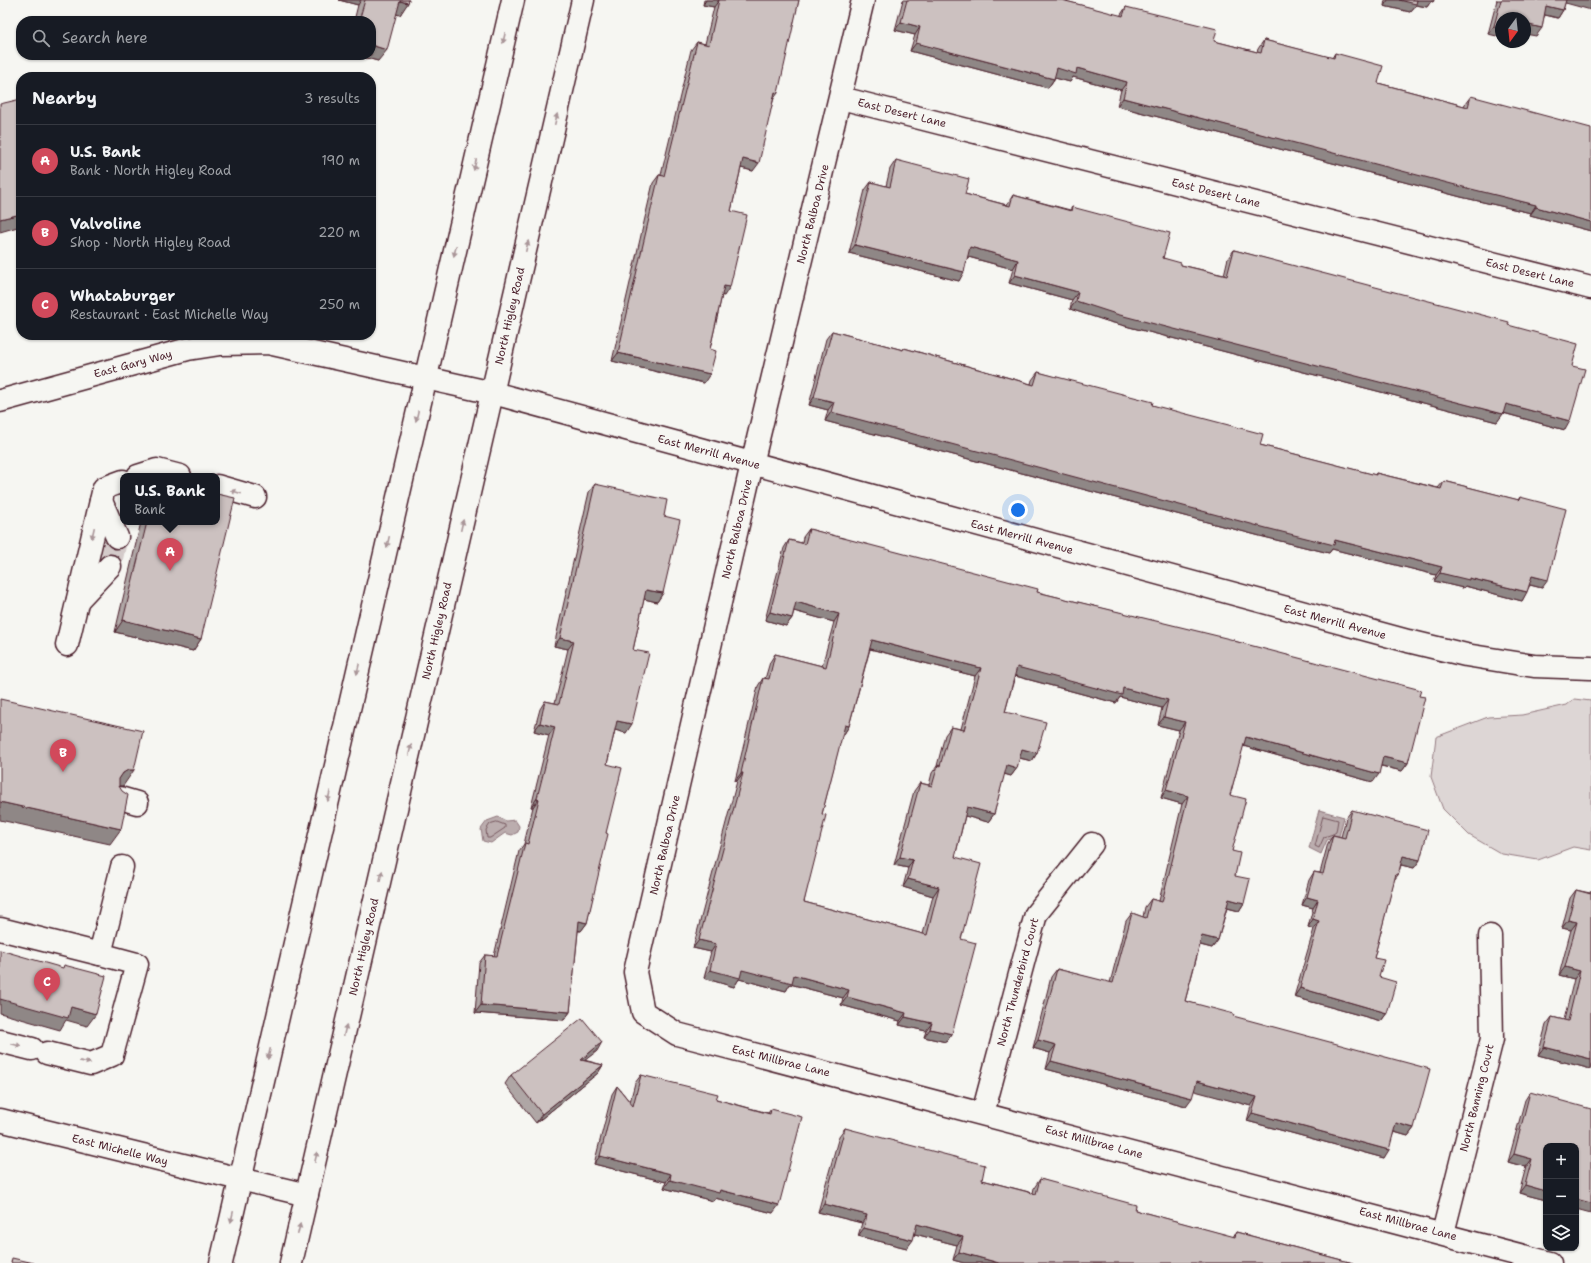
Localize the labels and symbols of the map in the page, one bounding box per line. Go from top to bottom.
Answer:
north arrow [1495,12,1531,48]
one-way arrow [501,32,507,44]
street label: East Desert Lane [856,95,948,131]
one-way arrow [553,113,559,125]
one-way arrow [472,159,478,171]
street label: North Balboa Drive [793,163,833,265]
street label: East Desert Lane [1170,175,1262,211]
one-way arrow [524,240,530,252]
one-way arrow [452,245,458,257]
street label: East Desert Lane [1484,255,1576,291]
street label: North Higley Road [491,266,529,366]
street label: East Gary Way [92,346,174,382]
one-way arrow [414,410,420,422]
street label: East Merrill Avenue [656,431,762,473]
street label: North Balboa Drive [718,478,756,580]
one-way arrow [230,489,242,495]
your location [1008,500,1028,520]
street label: East Merrill Avenue [969,516,1075,558]
one-way arrow [459,519,465,531]
one-way arrow [90,527,96,539]
one-way arrow [384,536,390,549]
pin: A [157,538,183,571]
street label: North Higley Road [418,581,456,681]
street label: East Merrill Avenue [1282,601,1388,643]
one-way arrow [355,663,361,675]
pin: B [50,739,76,772]
one-way arrow [407,744,413,756]
one-way arrow [325,789,331,802]
street label: North Balboa Drive [646,794,684,896]
one-way arrow [378,870,384,883]
street label: North Higley Road [345,897,383,997]
street label: North Thunderbird Court [994,916,1042,1048]
pin: C [34,968,60,1001]
one-way arrow [342,1024,348,1036]
one-way arrow [10,1042,22,1048]
street label: East Millbrae Lane [730,1042,832,1080]
street label: North Banning Court [1456,1042,1498,1154]
one-way arrow [265,1048,271,1060]
one-way arrow [79,1059,91,1065]
street label: East Millbrae Lane [1043,1122,1145,1162]
street label: East Michelle Way [70,1131,170,1169]
one-way arrow [313,1151,319,1163]
street label: East Millbrae Lane [1357,1204,1459,1244]
one-way arrow [228,1211,234,1223]
one-way arrow [296,1223,302,1235]

